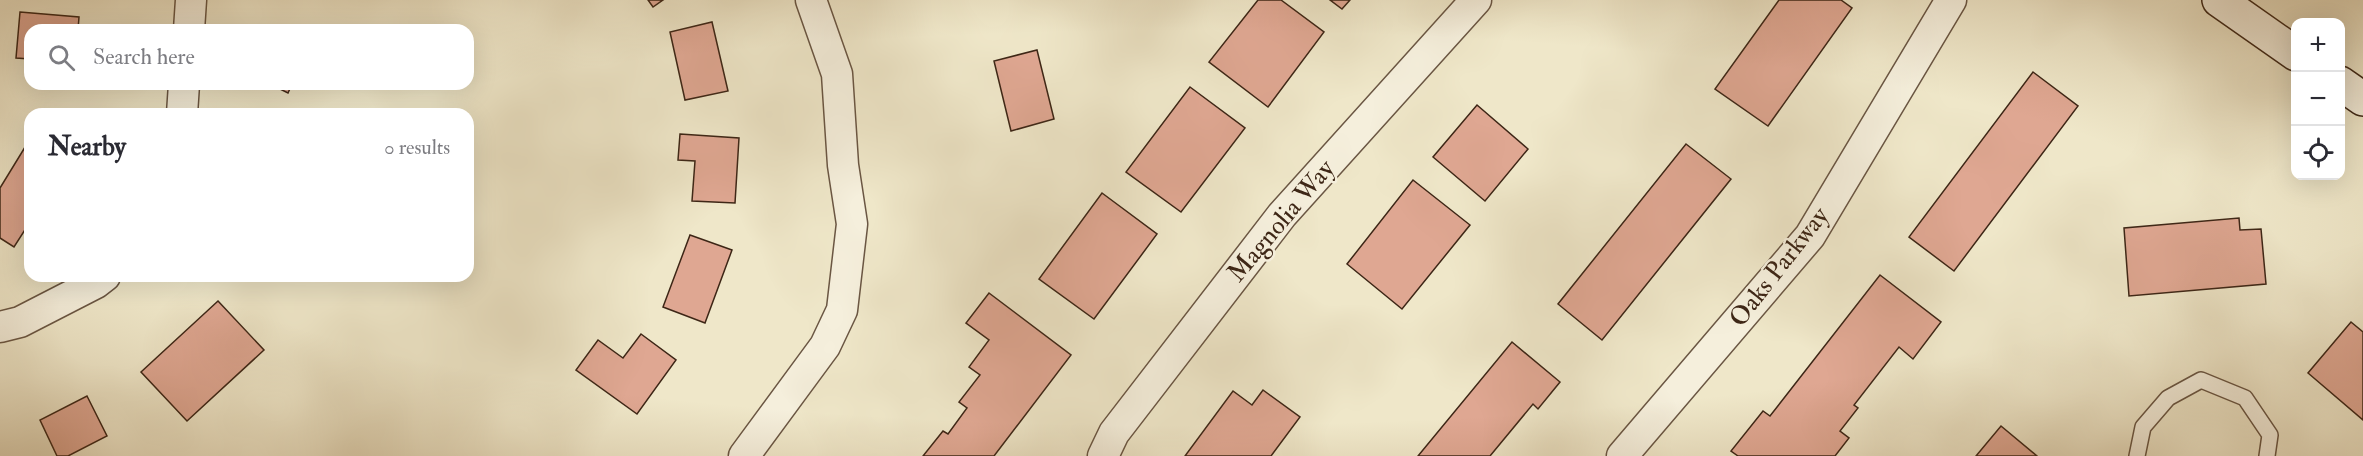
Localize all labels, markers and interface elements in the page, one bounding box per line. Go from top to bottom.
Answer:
map controls [2291,18,2345,180]
button: + [2291,18,2345,72]
search box [24,24,474,90]
icon: search [45,41,78,74]
text: Search here [93,43,195,71]
button: − [2291,72,2345,126]
button: locate [2291,126,2345,180]
text: Nearby [48,131,126,163]
text: 0 results [384,135,450,160]
street label: Magnolia Way [1221,153,1342,289]
street label: Oaks Parkway [1722,200,1836,333]

